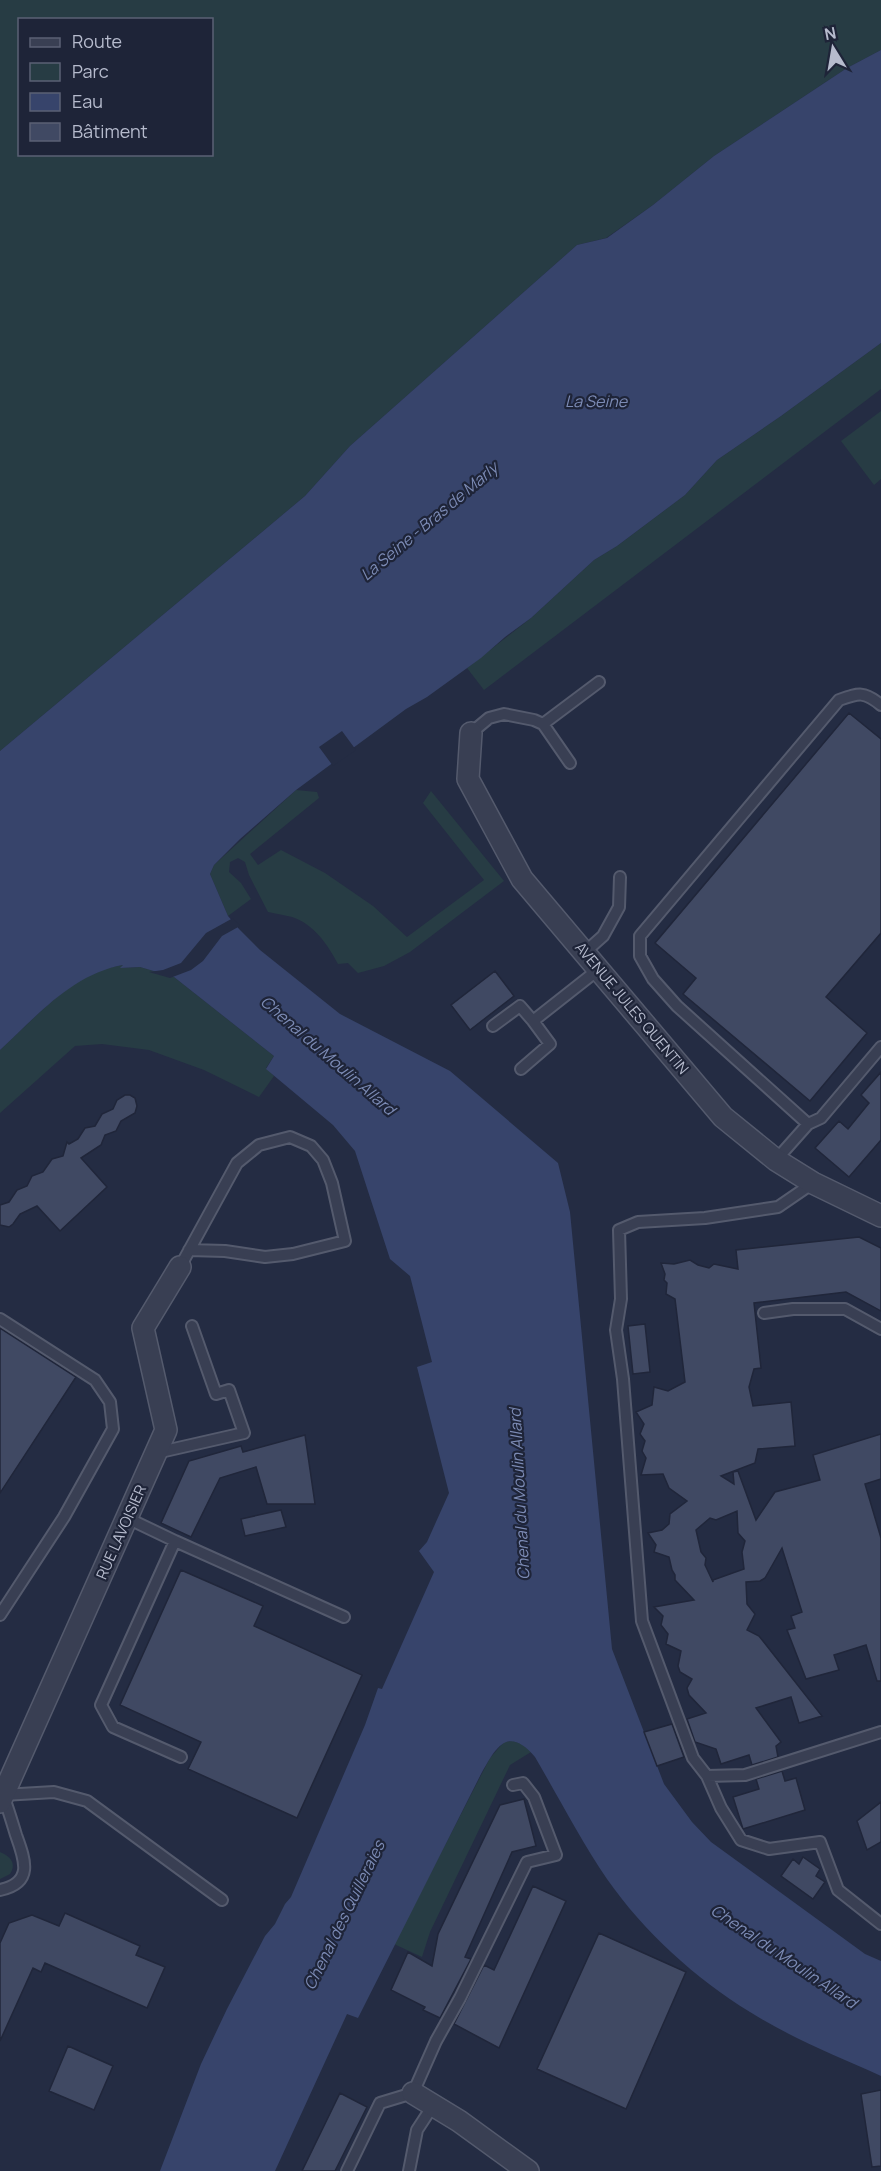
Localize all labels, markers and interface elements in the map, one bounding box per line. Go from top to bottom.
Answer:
legend [18,18,213,156]
north arrow [803,18,863,78]
text: N [822,21,838,45]
text: Route [72,29,122,53]
text: Parc [72,59,109,83]
text: Eau [72,89,103,113]
text: Bâtiment [72,119,148,143]
water label: La Seine [565,390,629,412]
water label: La Seine - Bras de Marly [356,455,504,585]
street label: AVENUE JULES QUENTIN [570,937,694,1079]
water label: Chenal du Moulin Allard [256,990,402,1121]
water label: Chenal du Moulin Allard [503,1405,534,1580]
street label: RUE LAVOISIER [91,1481,151,1583]
water label: Chenal des Quilleraies [298,1835,390,1993]
water label: Chenal du Moulin Allard [707,1899,863,2015]

